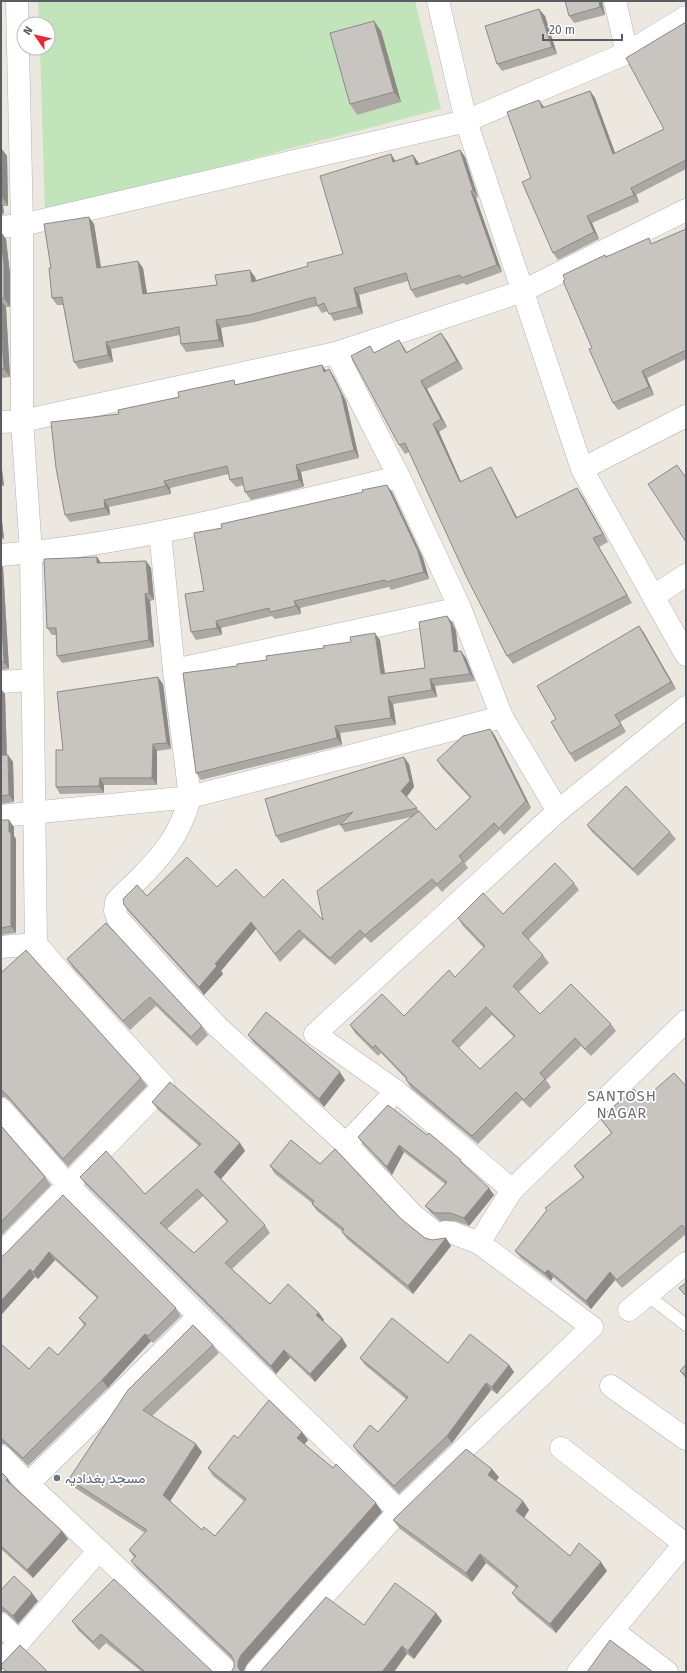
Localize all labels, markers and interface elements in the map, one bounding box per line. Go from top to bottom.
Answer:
north arrow [16,16,56,56]
scale bar [543,16,622,42]
text: 20 m [549,23,575,37]
text: N [21,24,36,37]
district label: SANTOSH NAGAR [587,1087,657,1122]
place label: مسجد بغدادیہ [65,1470,145,1487]
marker: مسجد بغدادیہ [52,1473,62,1483]

